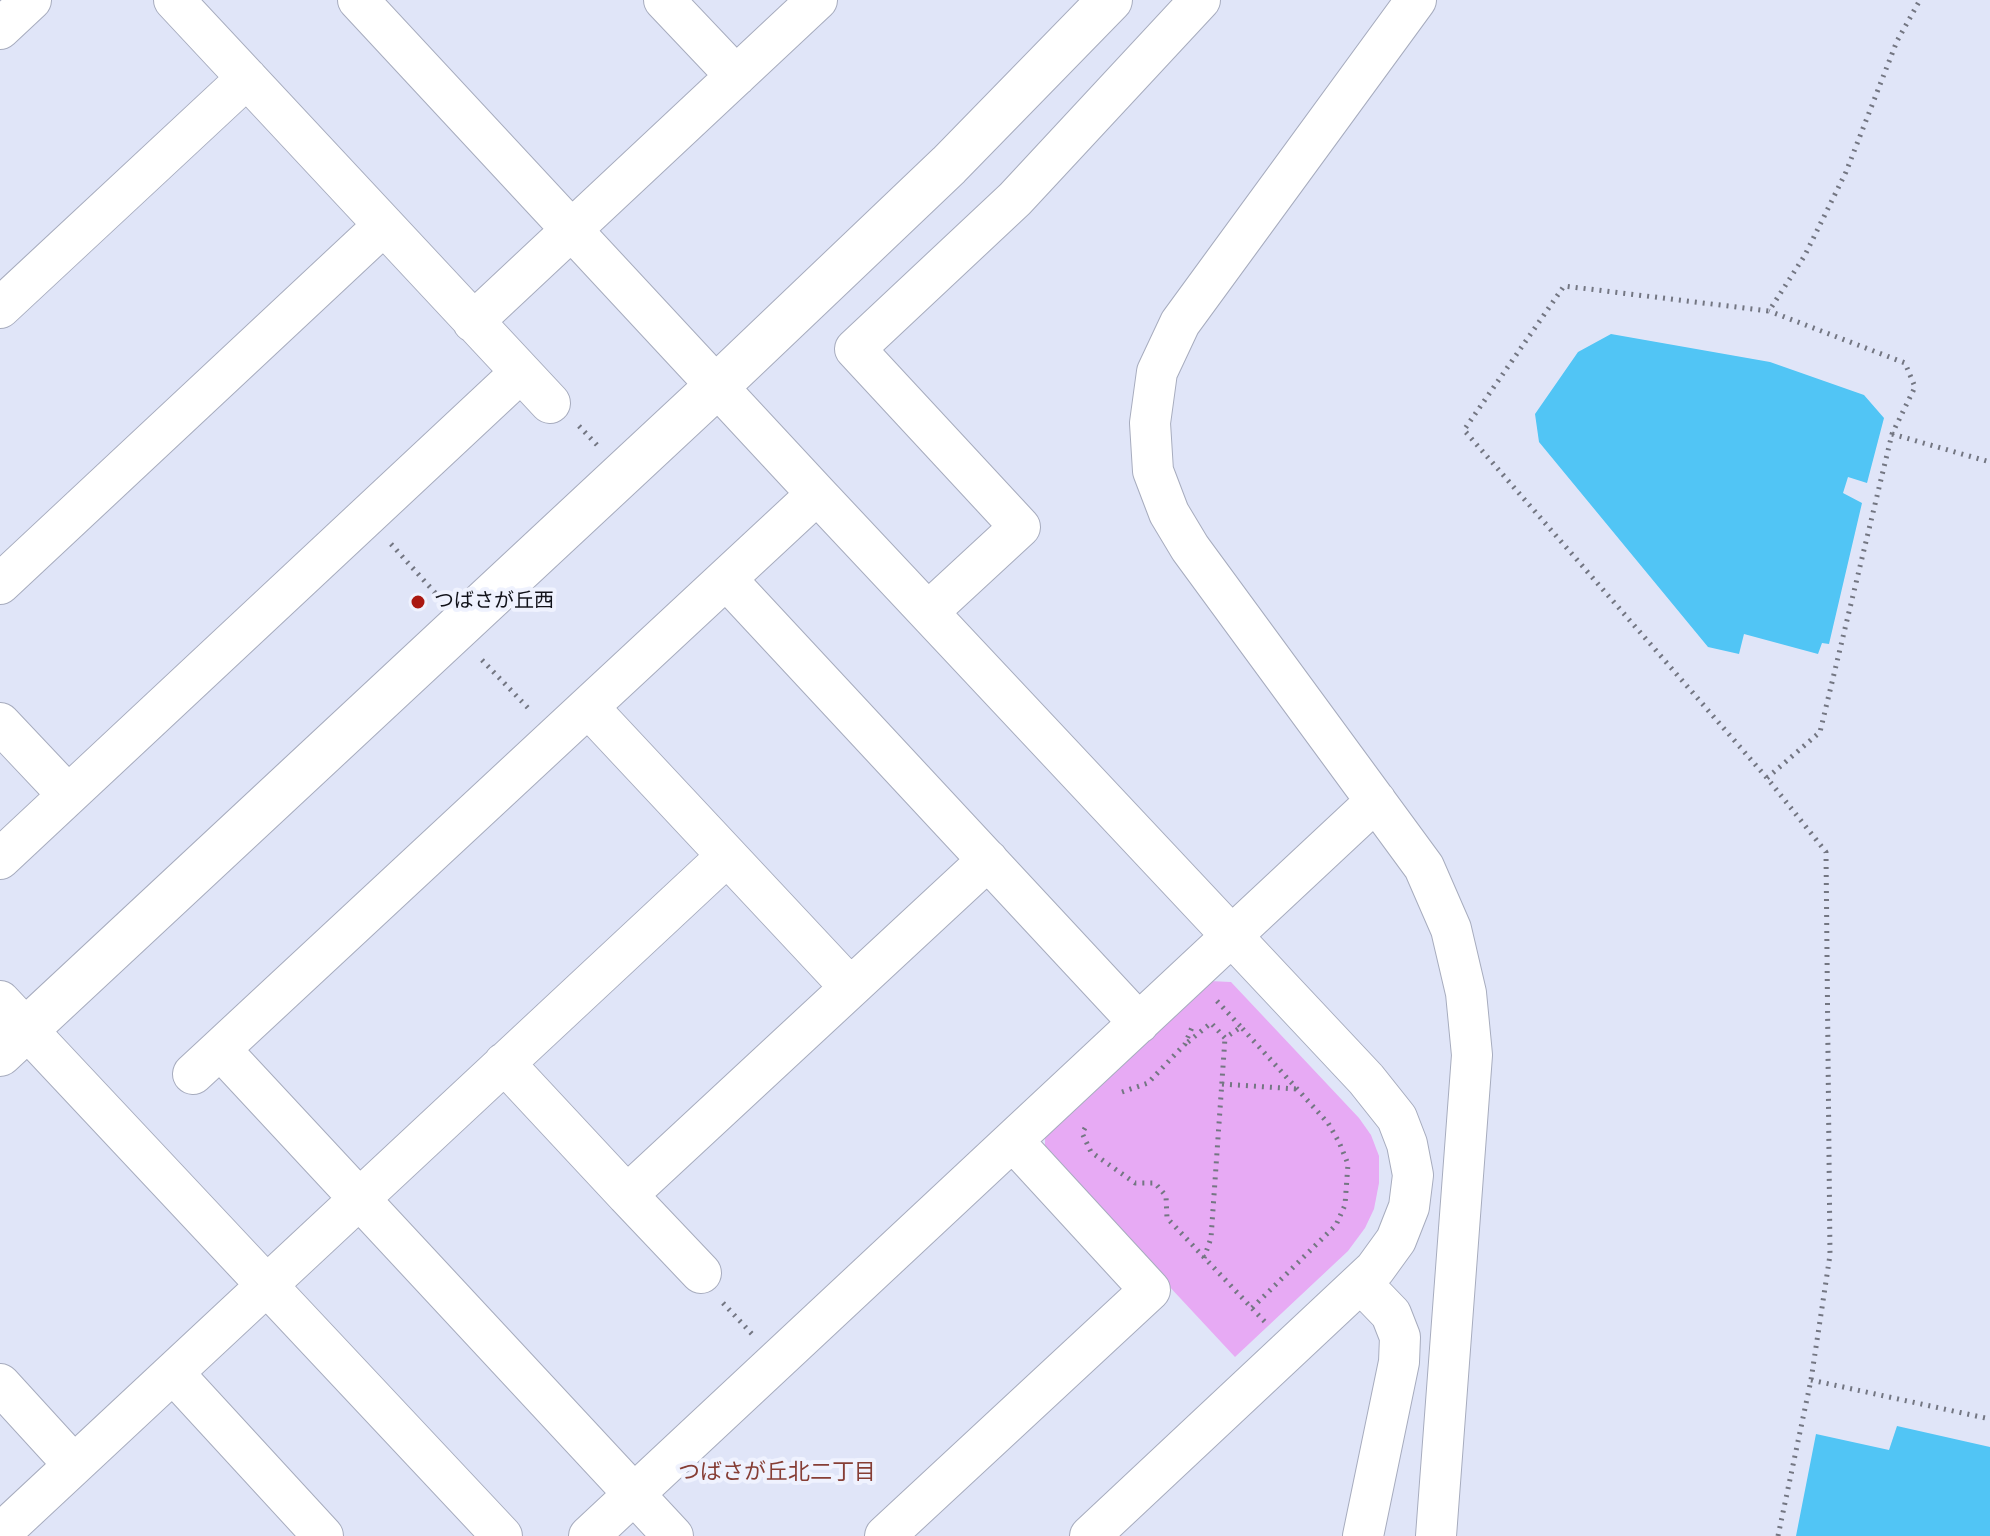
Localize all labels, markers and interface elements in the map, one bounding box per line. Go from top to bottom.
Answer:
place label: つばさが丘西 [434,590,554,614]
marker: つばさが丘西 [409,593,427,611]
district label: つばさが丘北二丁目 [678,1460,876,1486]

